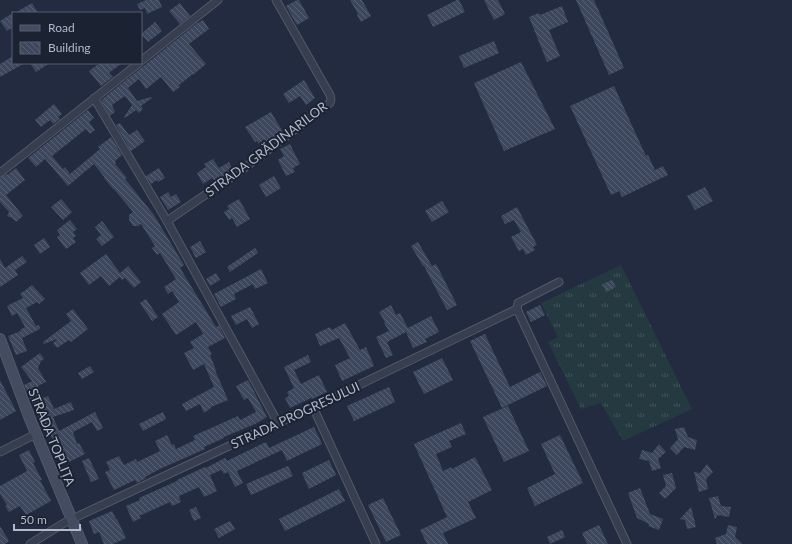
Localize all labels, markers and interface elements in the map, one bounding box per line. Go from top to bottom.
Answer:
legend [12,12,142,64]
text: Road [48,20,75,35]
text: Building [48,40,91,55]
street label: STRADA GRĂDINARILOR [202,97,331,200]
street label: STRADA PROGRESULUI [228,378,362,452]
street label: STRADA TOPLIȚA [25,386,79,488]
scale bar [14,506,80,532]
text: 50 m [20,512,47,527]

